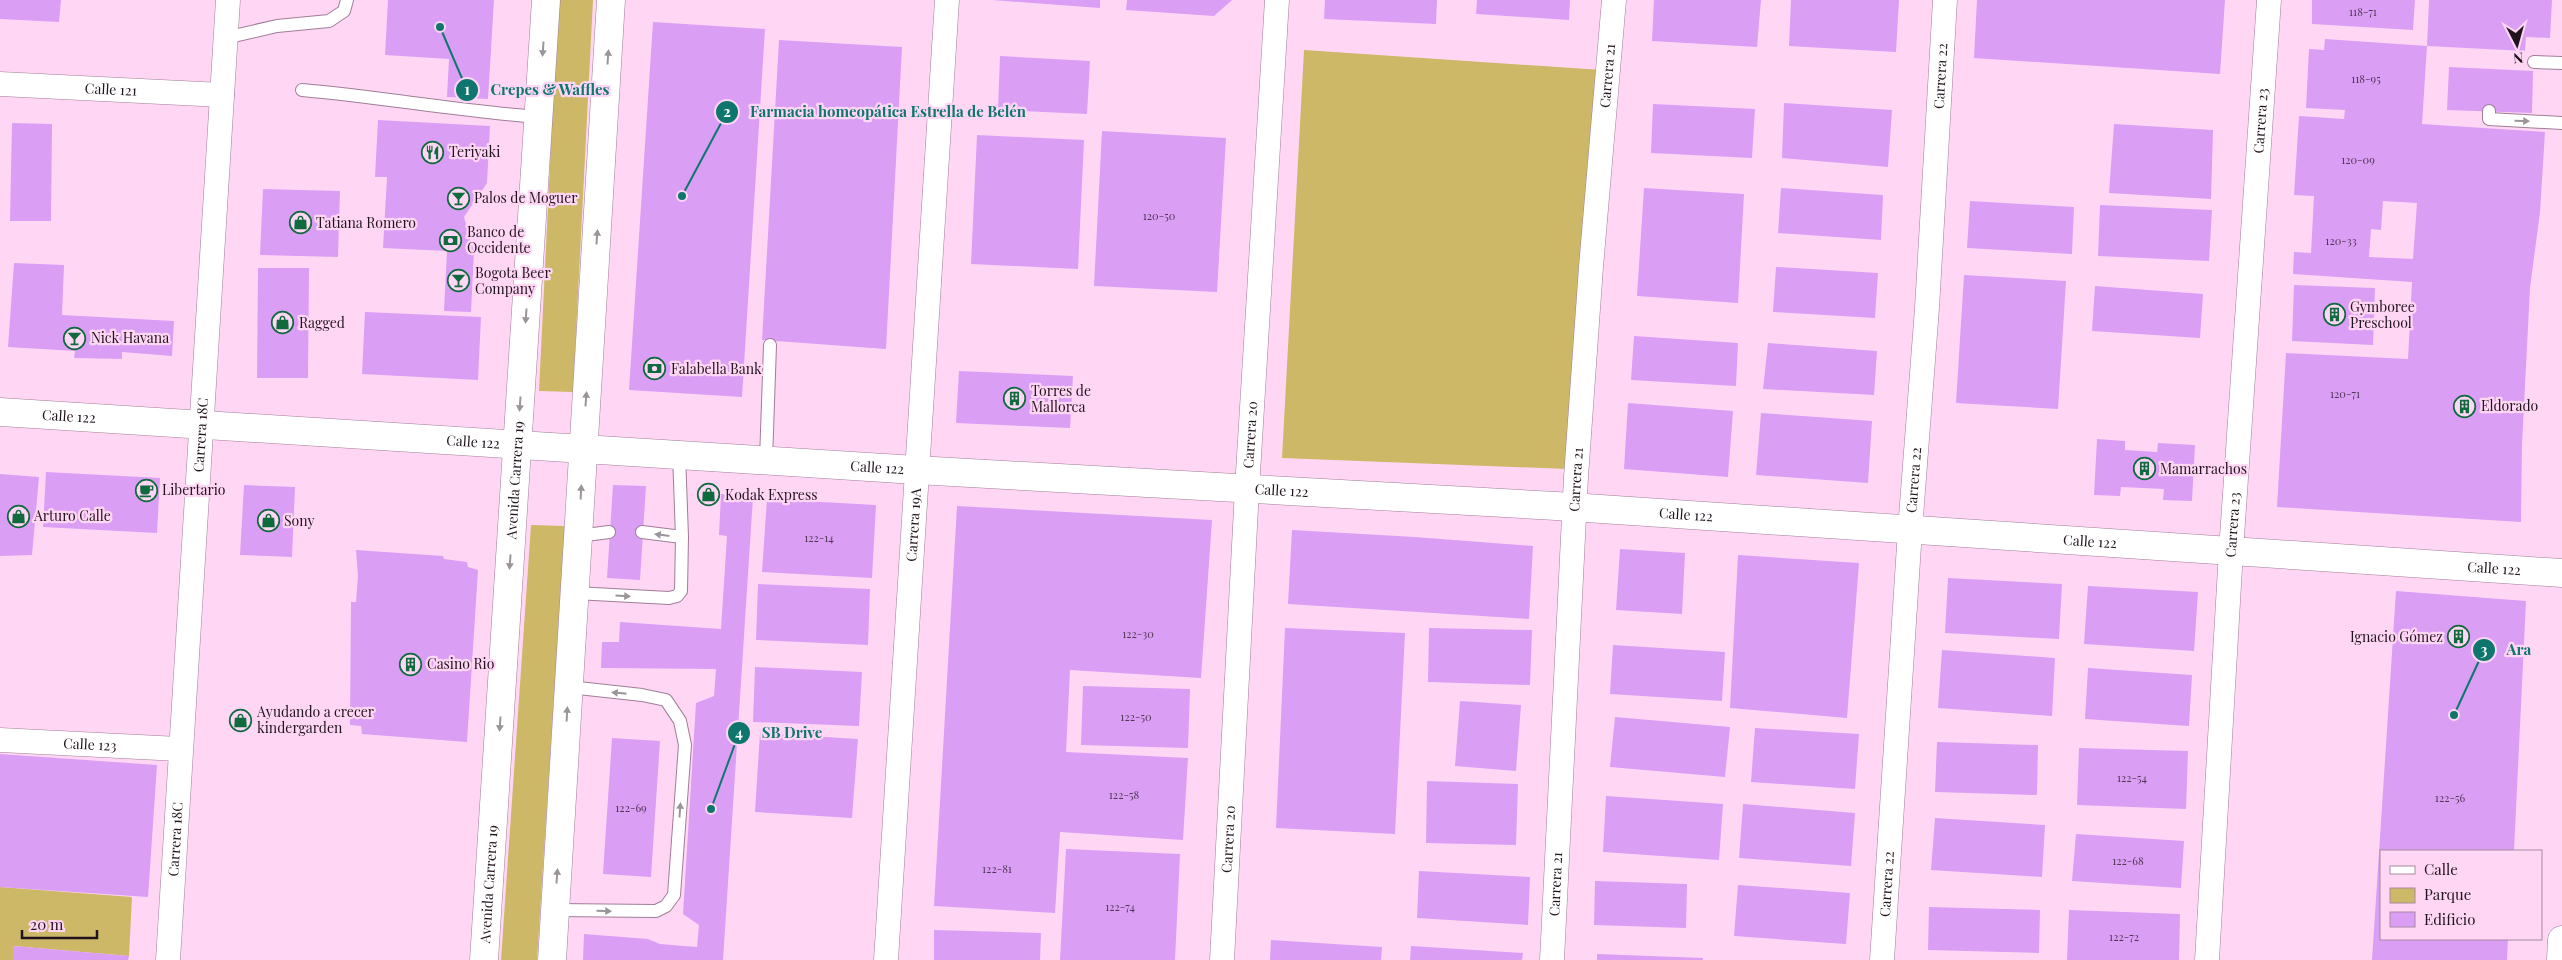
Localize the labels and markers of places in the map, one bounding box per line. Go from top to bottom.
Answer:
callout: Crepes & Waffles [455,75,619,105]
callout: Farmacia homeopática Estrella de Belén [715,97,1036,127]
restaurant icon: Teriyaki [421,140,445,164]
place label: Teriyaki [449,142,500,161]
bar icon: Palos de Moguer [446,186,470,210]
place label: Palos de Moguer [474,188,578,207]
shop icon: Tatiana Romero [288,211,312,235]
place label: Tatiana Romero [316,213,416,232]
place label: Banco de Occidente [467,222,531,257]
bank icon: Banco de Occidente [439,228,463,252]
place label: Bogota Beer Company [475,263,551,298]
bar icon: Bogota Beer Company [447,269,471,293]
place label: Gymboree Preschool [2350,297,2415,332]
building icon: Gymboree Preschool [2322,303,2346,327]
shop icon: Ragged [271,311,295,335]
place label: Ragged [299,313,345,332]
bar icon: Nick Havana [63,326,87,350]
place label: Nick Havana [91,328,169,347]
bank icon: Falabella Bank [643,357,667,381]
place label: Falabella Bank [671,359,762,378]
place label: Torres de Mallorca [1031,381,1091,416]
building icon: Torres de Mallorca [1003,387,1027,411]
building icon: Eldorado [2453,394,2477,418]
place label: Eldorado [2481,396,2539,415]
building icon: Mamarrachos [2132,457,2156,481]
place label: Mamarrachos [2160,459,2247,478]
cafe icon: Libertario [134,478,158,502]
place label: Libertario [162,480,226,499]
shop icon: Kodak Express [697,483,721,507]
place label: Kodak Express [725,485,817,504]
shop icon: Arturo Calle [6,504,30,528]
place label: Arturo Calle [33,506,111,525]
shop icon: Sony [256,509,280,533]
place label: Sony [284,511,315,530]
building icon: Ignacio Gómez [2447,625,2471,649]
place label: Ignacio Gómez [2350,627,2443,646]
callout: Ara [2472,635,2542,665]
building icon: Casino Rio [399,652,423,676]
place label: Casino Rio [427,654,495,673]
place label: Ayudando a crecer kindergarden [256,702,375,737]
shop icon: Ayudando a crecer kindergarden [229,708,253,732]
callout: SB Drive [726,718,832,748]

